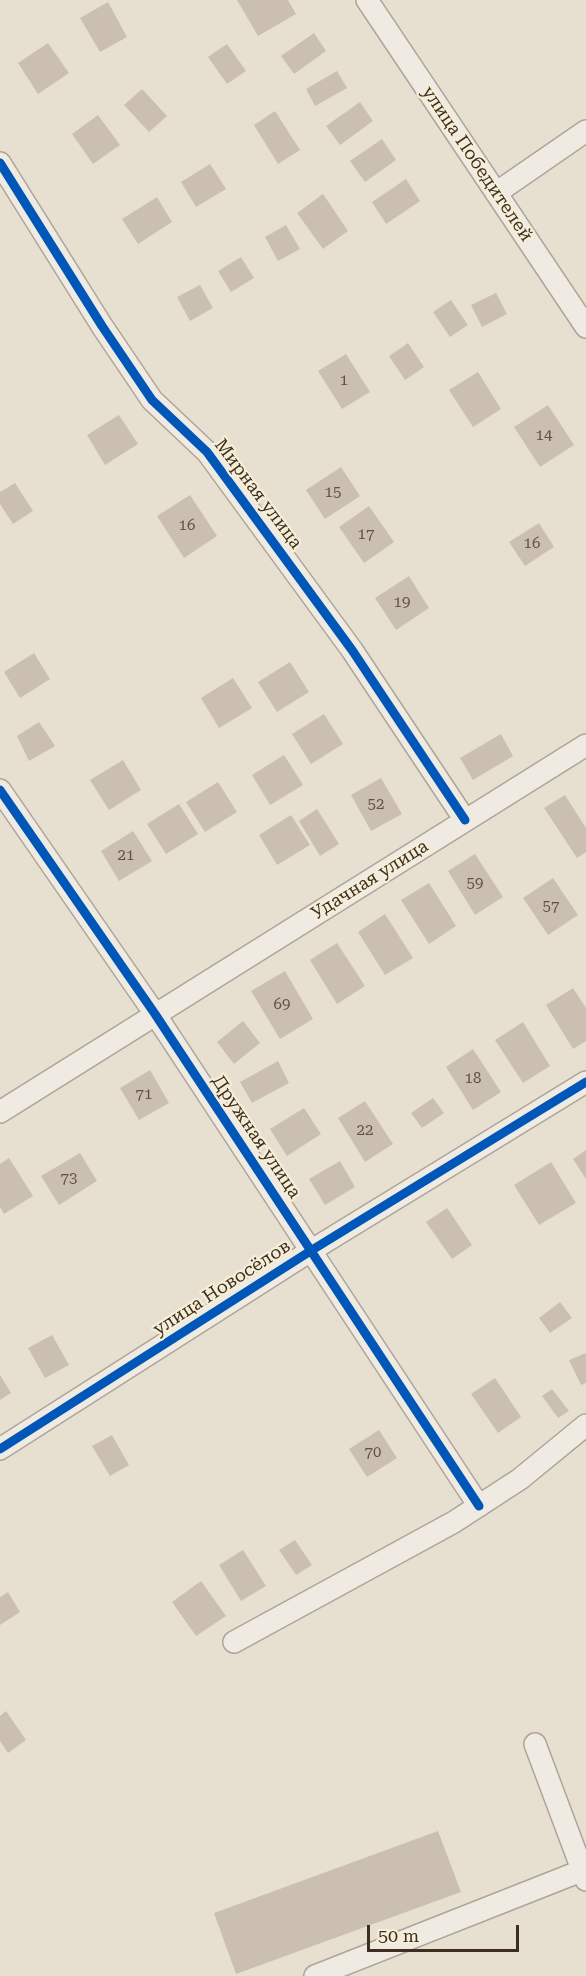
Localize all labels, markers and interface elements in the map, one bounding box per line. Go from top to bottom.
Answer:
street label: улица Победителей [417,82,537,246]
house number: 1 [340,372,348,390]
house number: 14 [536,427,552,445]
street label: Мирная улица [210,435,306,553]
house number: 15 [325,484,341,502]
house number: 16 [179,517,195,535]
house number: 17 [358,526,374,544]
house number: 16 [524,535,540,553]
house number: 19 [394,594,410,612]
house number: 52 [368,796,384,814]
street label: Удачная улица [307,835,433,925]
house number: 21 [118,847,134,865]
house number: 59 [467,875,483,893]
house number: 57 [543,898,559,916]
house number: 69 [274,996,290,1014]
house number: 18 [465,1070,481,1088]
street label: Дружная улица [207,1071,305,1203]
house number: 71 [136,1086,152,1104]
house number: 22 [357,1122,373,1140]
house number: 73 [61,1170,77,1188]
street label: улица Новосёлов [149,1236,295,1340]
house number: 70 [365,1444,381,1462]
scale bar [370,1913,522,1951]
text: 50 m [378,1925,419,1946]

